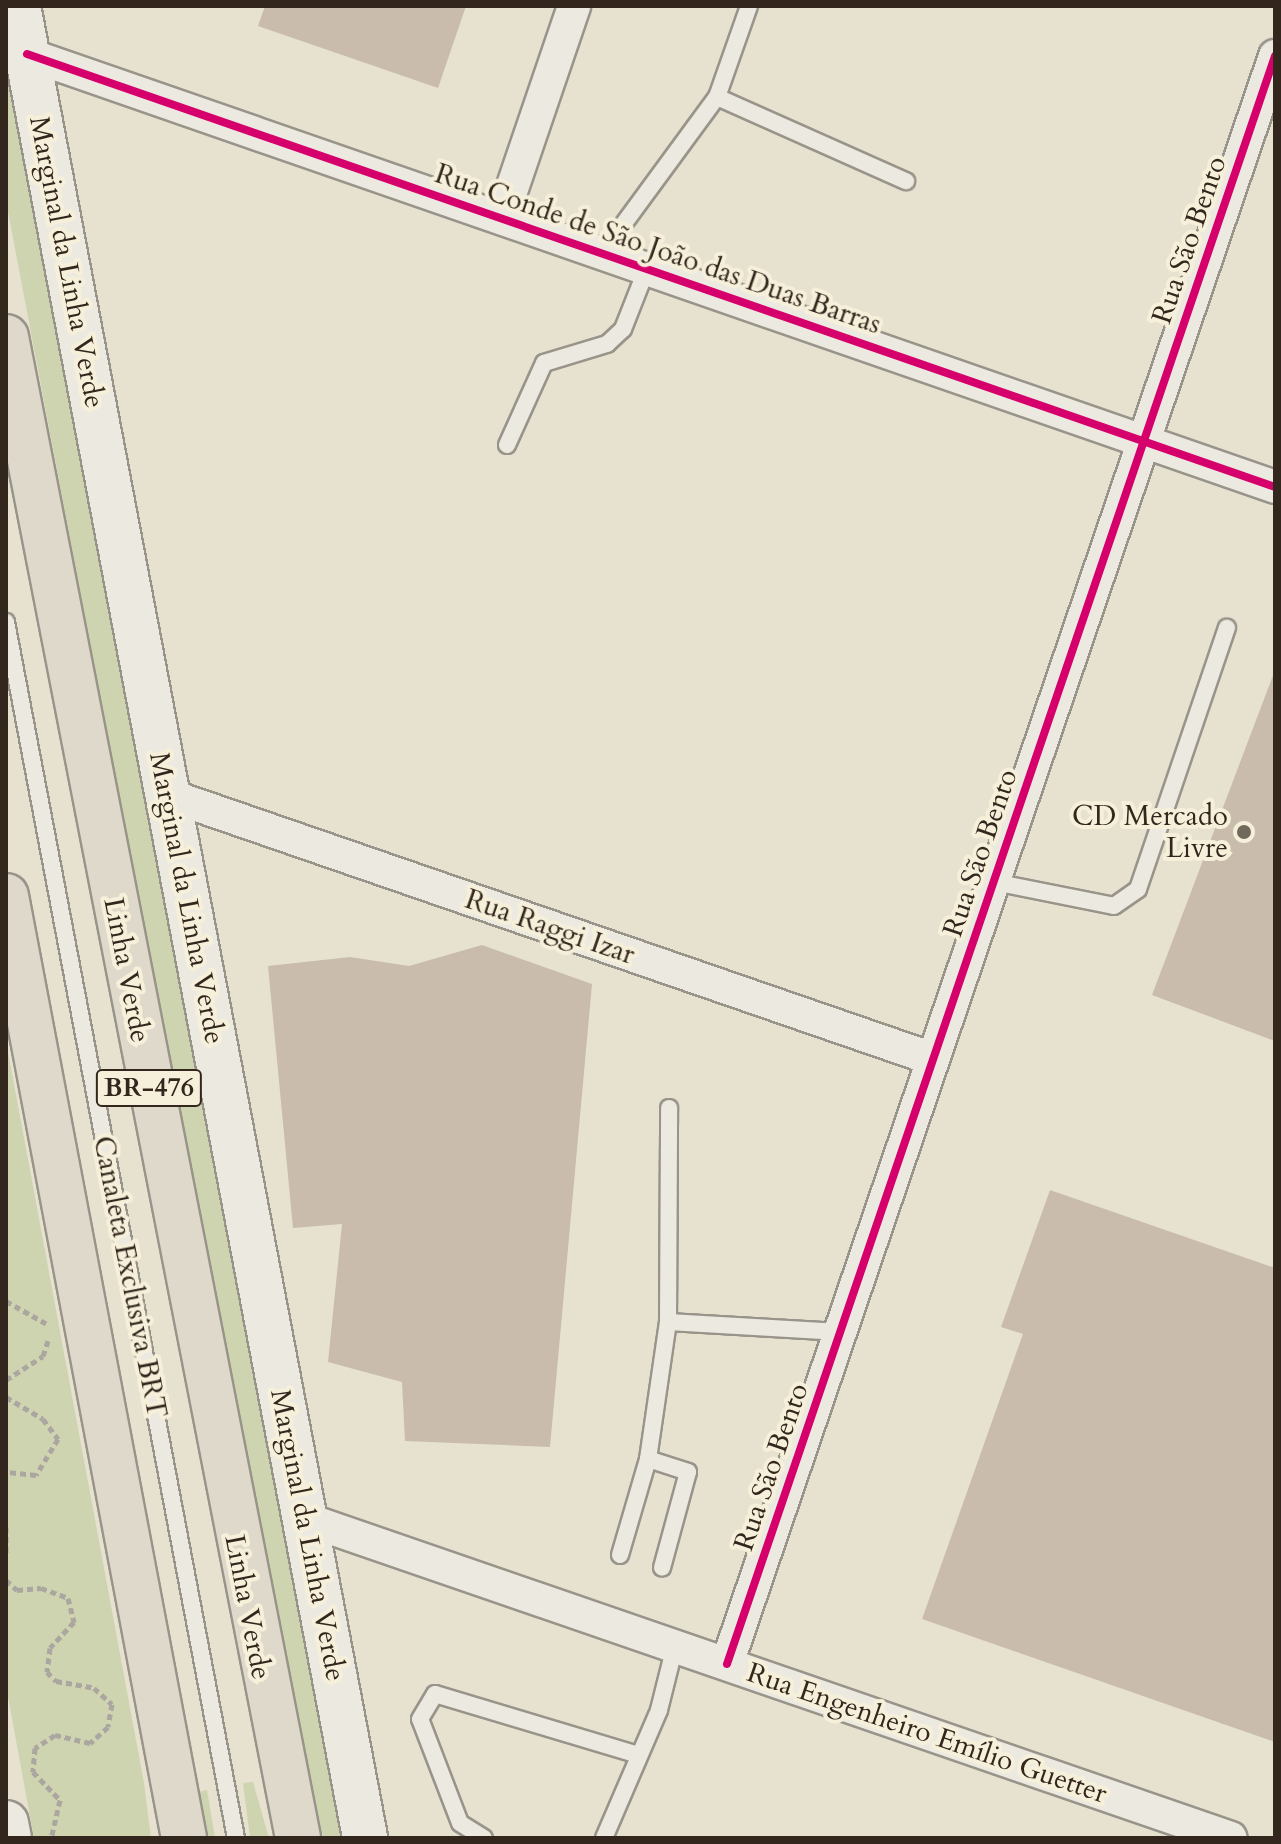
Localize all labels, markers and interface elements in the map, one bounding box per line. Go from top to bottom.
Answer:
street label: Marginal da Linha Verde [22,113,112,411]
street label: Rua São Bento [1145,152,1233,328]
street label: Rua Conde de São João das Duas Barras [431,157,885,341]
street label: Marginal da Linha Verde [142,749,232,1047]
street label: Rua São Bento [936,765,1024,941]
place label: CD Mercado Livre [1072,799,1228,865]
marker: CD Mercado Livre [1235,823,1253,841]
street label: Rua Raggi Izar [461,882,639,972]
street label: Linha Verde [96,895,158,1045]
road number: BR-476 [95,1066,203,1110]
street label: Canaleta Exclusiva BRT [86,1133,174,1421]
street label: Rua São Bento [727,1379,815,1555]
street label: Marginal da Linha Verde [263,1386,353,1684]
street label: Linha Verde [217,1532,279,1682]
street label: Rua Engenheiro Emílio Guetter [743,1656,1111,1810]

